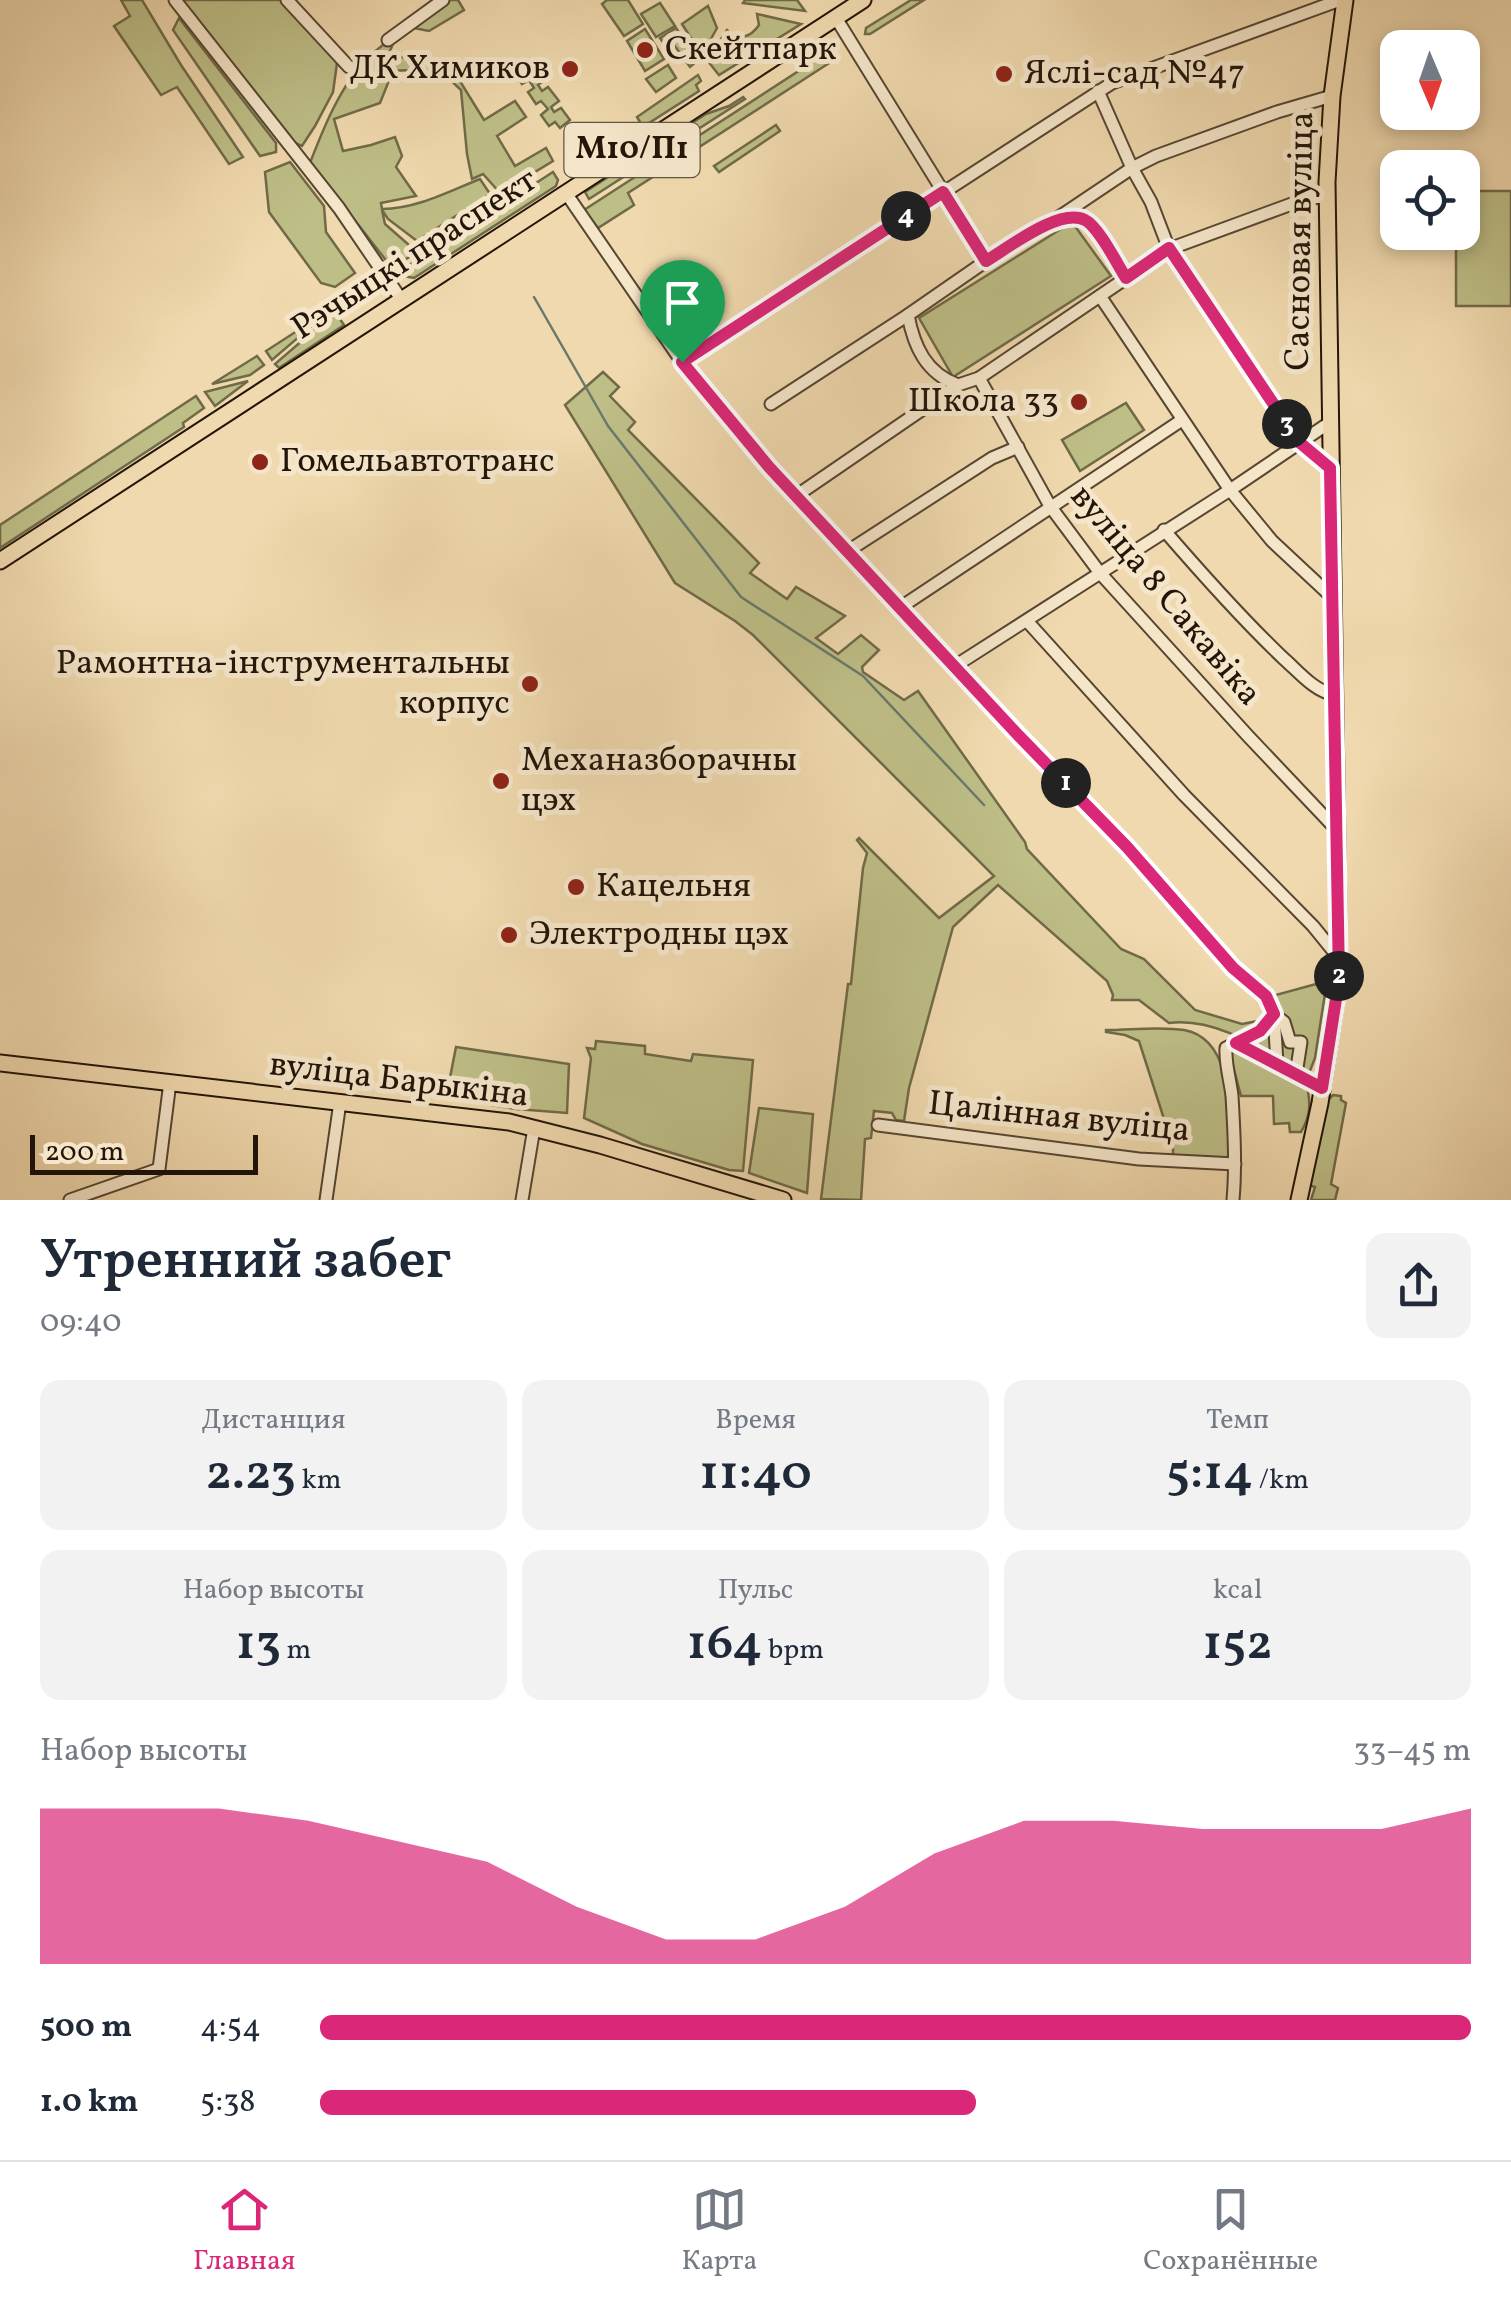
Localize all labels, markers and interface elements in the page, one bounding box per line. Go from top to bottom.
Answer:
place label: Скейтпарк [665,26,837,74]
north arrow [1380,30,1480,130]
map controls [1380,30,1480,250]
marker: Скейтпарк [634,39,656,61]
place label: ДК Химиков [349,45,550,93]
place label: Яслі-сад №47 [1024,50,1245,98]
marker: ДК Химиков [559,58,581,80]
marker: Яслі-сад №47 [993,63,1015,85]
street label: Сасновая вуліца [1275,111,1327,371]
road number: М10/П1 [564,123,700,177]
button: locate [1380,150,1480,250]
street label: Рэчыцкі праспект [283,157,548,353]
pin: 4 [881,191,931,241]
text: 4 [898,196,914,235]
pin [640,260,725,363]
icon: arrive [655,275,710,330]
place label: Школа 33 [908,378,1059,426]
marker: Школа 33 [1068,391,1090,413]
pin: 3 [1262,399,1312,449]
text: 3 [1280,404,1294,443]
place label: Гомельавтотранс [280,438,555,486]
marker: Гомельавтотранс [249,451,271,473]
street label: вуліца 8 Сакавіка [1058,475,1272,717]
place label: Рамонтна-інструментальны корпус [56,640,510,728]
marker: Рамонтна-інструментальны корпус [519,673,541,695]
place label: Механазборачны цэх [521,737,797,825]
pin: 1 [1041,758,1091,808]
text: 1 [1060,763,1072,802]
marker: Механазборачны цэх [490,770,512,792]
place label: Кацельня [596,863,751,911]
marker: Кацельня [565,876,587,898]
place label: Электродны цэх [529,911,789,959]
marker: Электродны цэх [498,924,520,946]
pin: 2 [1314,951,1364,1001]
text: 2 [1332,956,1346,995]
street label: вуліца Барыкіна [267,1041,531,1121]
street label: Цалінная вуліца [926,1080,1192,1156]
scale bar [30,1130,258,1174]
text: 200 m [45,1133,124,1172]
text: Утренний забег [40,1225,451,1301]
button: share [1366,1233,1471,1338]
text: 09:40 [40,1301,121,1345]
text: Дистанция [201,1401,346,1440]
text: Время [715,1401,796,1440]
text: Темп [1206,1401,1269,1440]
text: 2.23 [205,1440,296,1510]
text: 11:40 [699,1440,812,1510]
text: 5:14 [1166,1440,1253,1510]
text: km [296,1461,342,1500]
text: /km [1253,1461,1309,1500]
text: Набор высоты [183,1571,364,1610]
text: Пульс [718,1571,793,1610]
text: kcal [1213,1571,1262,1610]
text: 13 [236,1610,281,1680]
text: 164 [687,1610,762,1680]
text: 152 [1202,1610,1273,1680]
text: m [281,1631,311,1670]
text: bpm [762,1631,824,1670]
text: Набор высоты [40,1730,247,1774]
text: 33–45 m [1354,1730,1471,1774]
text: 500 m [40,2006,132,2050]
text: 4:54 [200,2006,261,2050]
text: 1.0 km [40,2081,138,2125]
text: 5:38 [200,2081,256,2125]
tab: Главная [193,2182,295,2281]
tab: Карта [681,2182,757,2281]
tab: Сохранённые [1143,2182,1318,2281]

